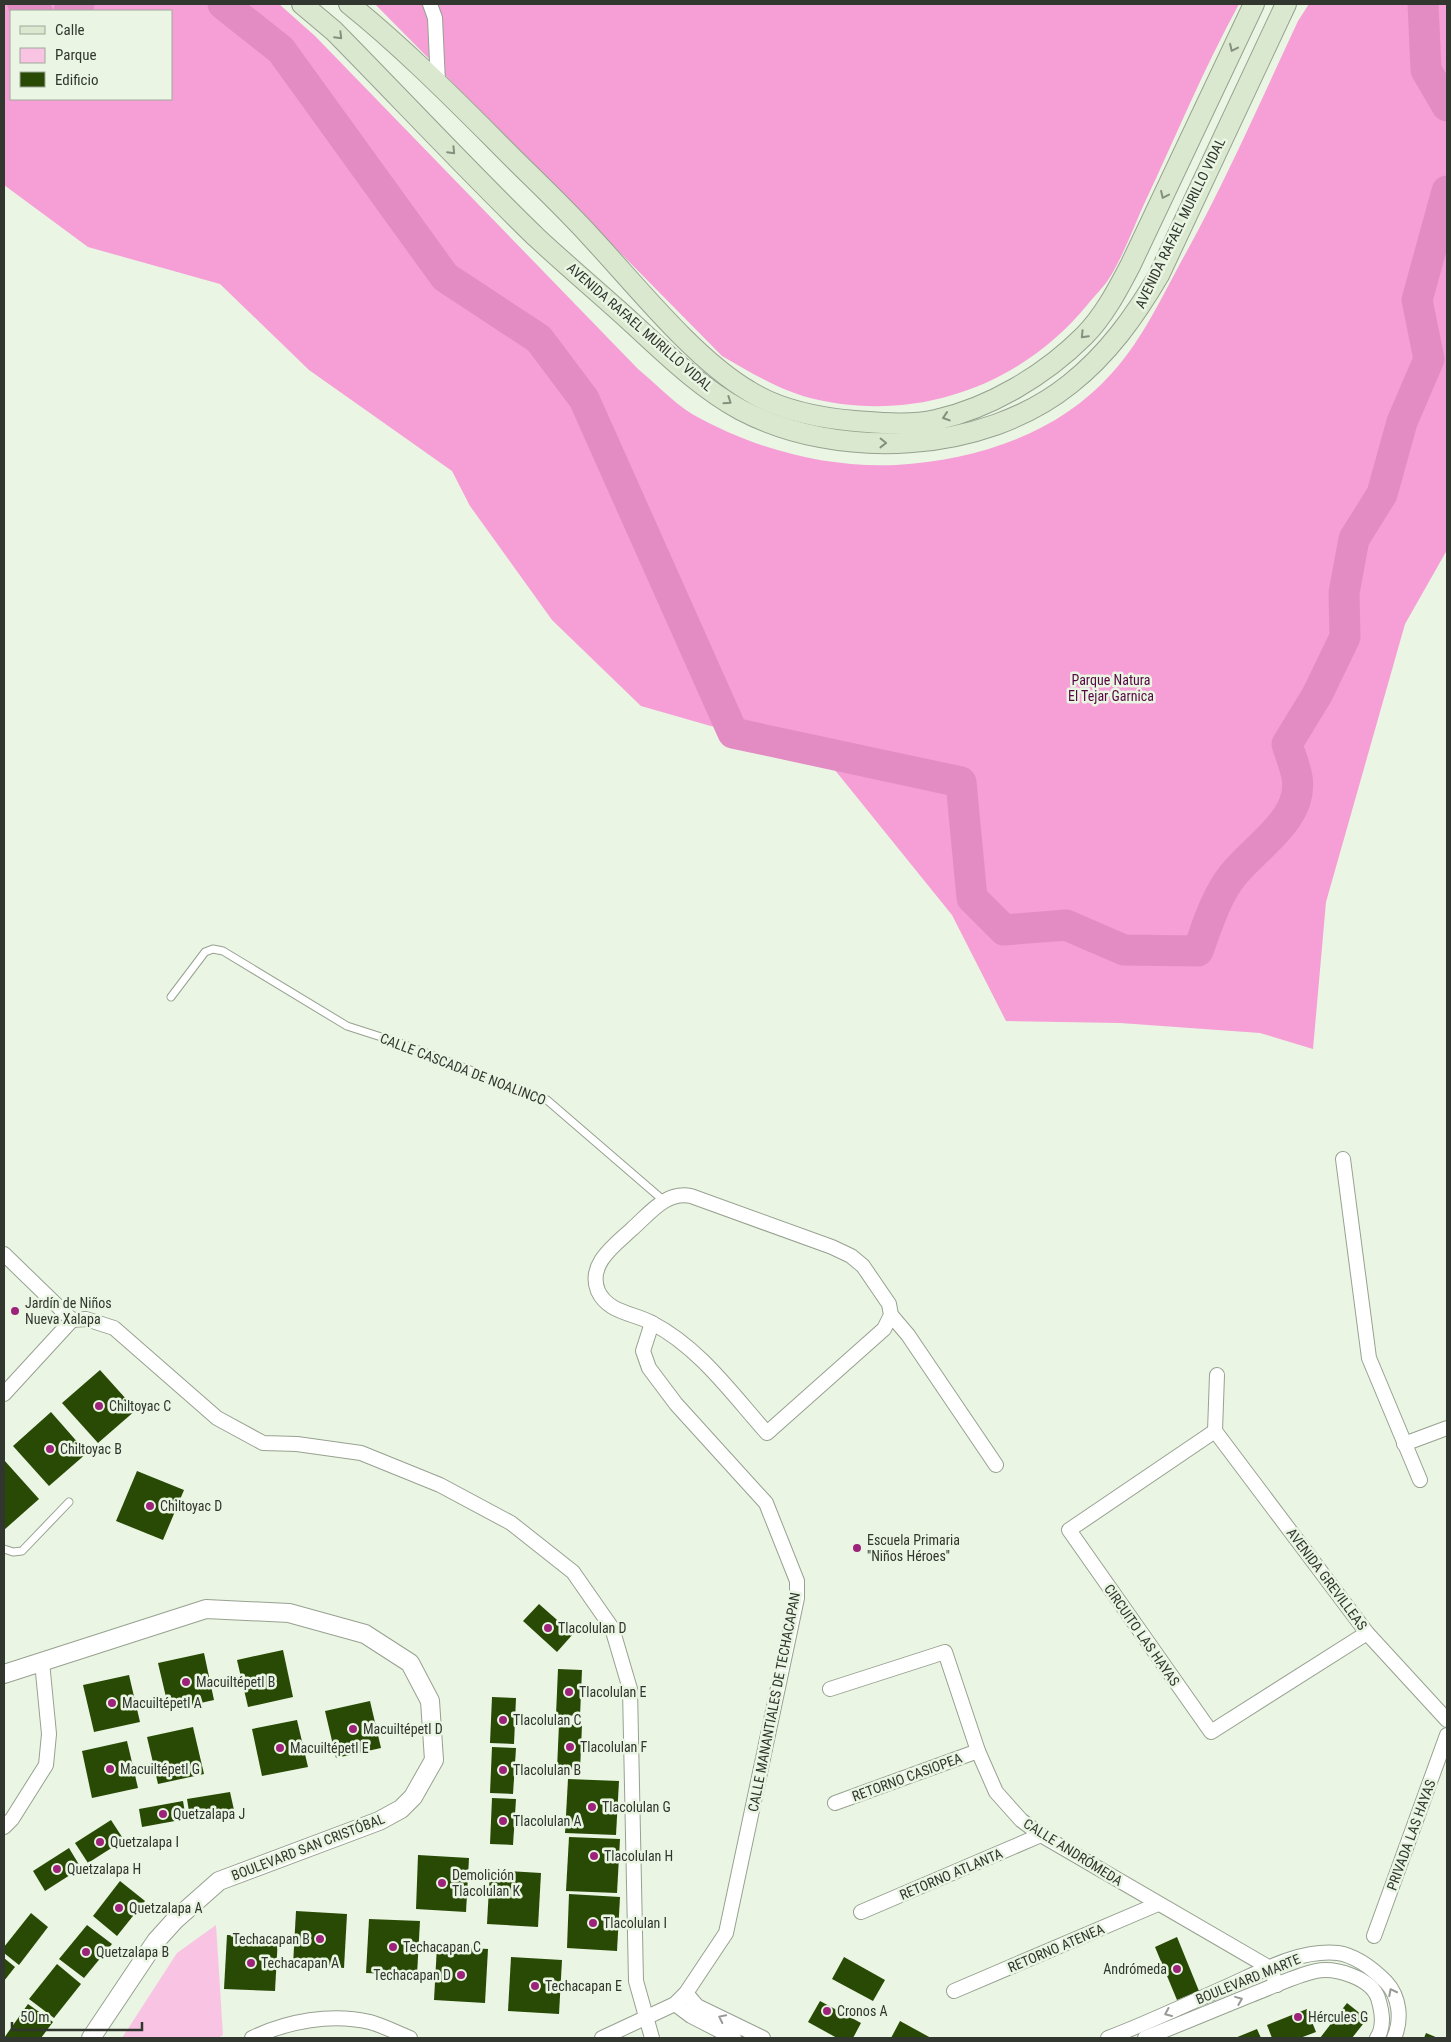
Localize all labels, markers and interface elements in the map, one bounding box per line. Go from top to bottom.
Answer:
legend [10,10,172,100]
text: Calle [55,21,85,39]
one-way arrow [333,30,342,39]
one-way arrow [1229,43,1240,52]
text: Parque [55,46,97,64]
text: Edificio [55,71,98,89]
street label: AVENIDA RAFAEL MURILLO VIDAL [1132,135,1228,311]
one-way arrow [447,146,456,155]
one-way arrow [1160,190,1170,199]
street label: AVENIDA RAFAEL MURILLO VIDAL [564,259,716,395]
one-way arrow [1081,329,1090,338]
one-way arrow [722,395,732,404]
one-way arrow [942,411,950,421]
one-way arrow [880,438,887,448]
park label: Parque Natura El Tejar Garnica [1068,672,1154,704]
street label: CALLE CASCADA DE NOALINCO [378,1030,548,1108]
place label: Jardín de Niños Nueva Xalapa [25,1295,112,1327]
marker: Jardín de Niños Nueva Xalapa [9,1305,21,1317]
place label: Chiltoyac C [109,1398,171,1414]
marker: Chiltoyac C [93,1400,105,1412]
place label: Chiltoyac B [60,1441,122,1457]
marker: Chiltoyac B [44,1443,56,1455]
place label: Chiltoyac D [160,1498,222,1514]
marker: Chiltoyac D [144,1500,156,1512]
street label: AVENIDA GREVILLEAS [1284,1525,1370,1633]
place label: Escuela Primaria ''Niños Héroes'' [867,1532,960,1564]
marker: Escuela Primaria ''Niños Héroes'' [851,1542,863,1554]
street label: CIRCUITO LAS HAYAS [1101,1581,1183,1689]
street label: CALLE MANANTIALES DE TECHACAPAN [745,1591,803,1813]
place label: Tlacolulan D [558,1620,627,1636]
marker: Tlacolulan D [542,1622,554,1634]
place label: Macuiltépetl B [196,1674,275,1690]
marker: Macuiltépetl B [180,1676,192,1688]
place label: Tlacolulan E [579,1684,647,1700]
marker: Tlacolulan E [563,1686,575,1698]
place label: Macuiltépetl A [122,1695,202,1711]
marker: Macuiltépetl A [106,1697,118,1709]
place label: Tlacolulan C [513,1712,582,1728]
marker: Tlacolulan C [497,1714,509,1726]
place label: Macuiltépetl D [363,1721,443,1737]
marker: Macuiltépetl D [347,1723,359,1735]
place label: Tlacolulan F [580,1739,648,1755]
place label: Macuiltépetl E [290,1740,369,1756]
marker: Tlacolulan F [564,1741,576,1753]
marker: Macuiltépetl E [274,1742,286,1754]
street label: RETORNO CASIOPEA [850,1750,964,1804]
place label: Macuiltépetl G [120,1761,200,1777]
place label: Tlacolulan B [513,1762,581,1778]
marker: Macuiltépetl G [104,1763,116,1775]
marker: Tlacolulan B [497,1764,509,1776]
street label: PRIVADA LAS HAYAS [1384,1777,1438,1893]
place label: Tlacolulan G [602,1799,671,1815]
marker: Tlacolulan G [586,1801,598,1813]
place label: Quetzalapa J [173,1806,245,1822]
marker: Quetzalapa J [157,1808,169,1820]
street label: BOULEVARD SAN CRISTÓBAL [229,1809,387,1884]
place label: Tlacolulan A [513,1813,582,1829]
street label: CALLE ANDRÓMEDA [1021,1814,1126,1889]
marker: Tlacolulan A [497,1815,509,1827]
place label: Quetzalapa I [110,1834,179,1850]
marker: Quetzalapa I [94,1836,106,1848]
street label: RETORNO ATLANTA [897,1845,1005,1903]
place label: Tlacolulan H [604,1848,673,1864]
marker: Tlacolulan H [588,1850,600,1862]
place label: Quetzalapa H [67,1861,141,1877]
marker: Quetzalapa H [51,1863,63,1875]
place label: Demolición Tlacolulan K [452,1867,521,1899]
marker: Demolición Tlacolulan K [436,1877,448,1889]
place label: Quetzalapa A [129,1900,203,1916]
marker: Quetzalapa A [113,1902,125,1914]
place label: Tlacolulan I [603,1915,667,1931]
marker: Tlacolulan I [587,1917,599,1929]
street label: RETORNO ATENEA [1006,1921,1106,1975]
place label: Techacapan B [232,1931,310,1947]
marker: Techacapan B [314,1933,326,1945]
place label: Techacapan C [403,1939,481,1955]
marker: Techacapan C [387,1941,399,1953]
place label: Quetzalapa B [96,1944,169,1960]
marker: Quetzalapa B [80,1946,92,1958]
street label: BOULEVARD MARTE [1193,1951,1303,2007]
place label: Techacapan A [261,1955,339,1971]
marker: Techacapan A [245,1957,257,1969]
place label: Andrómeda [1103,1961,1167,1977]
marker: Andrómeda [1171,1963,1183,1975]
place label: Techacapan D [373,1967,451,1983]
marker: Techacapan D [455,1969,467,1981]
place label: Techacapan E [545,1978,622,1994]
marker: Techacapan E [529,1980,541,1992]
one-way arrow [1388,1989,1398,1998]
one-way arrow [1234,1996,1243,2006]
scale bar [12,2000,142,2032]
place label: Cronos A [837,2003,888,2019]
marker: Cronos A [821,2005,833,2017]
one-way arrow [1164,2006,1173,2017]
text: 50 m [20,2008,50,2026]
place label: Hércules G [1308,2009,1368,2025]
marker: Hércules G [1292,2011,1304,2023]
one-way arrow [718,2014,727,2024]

